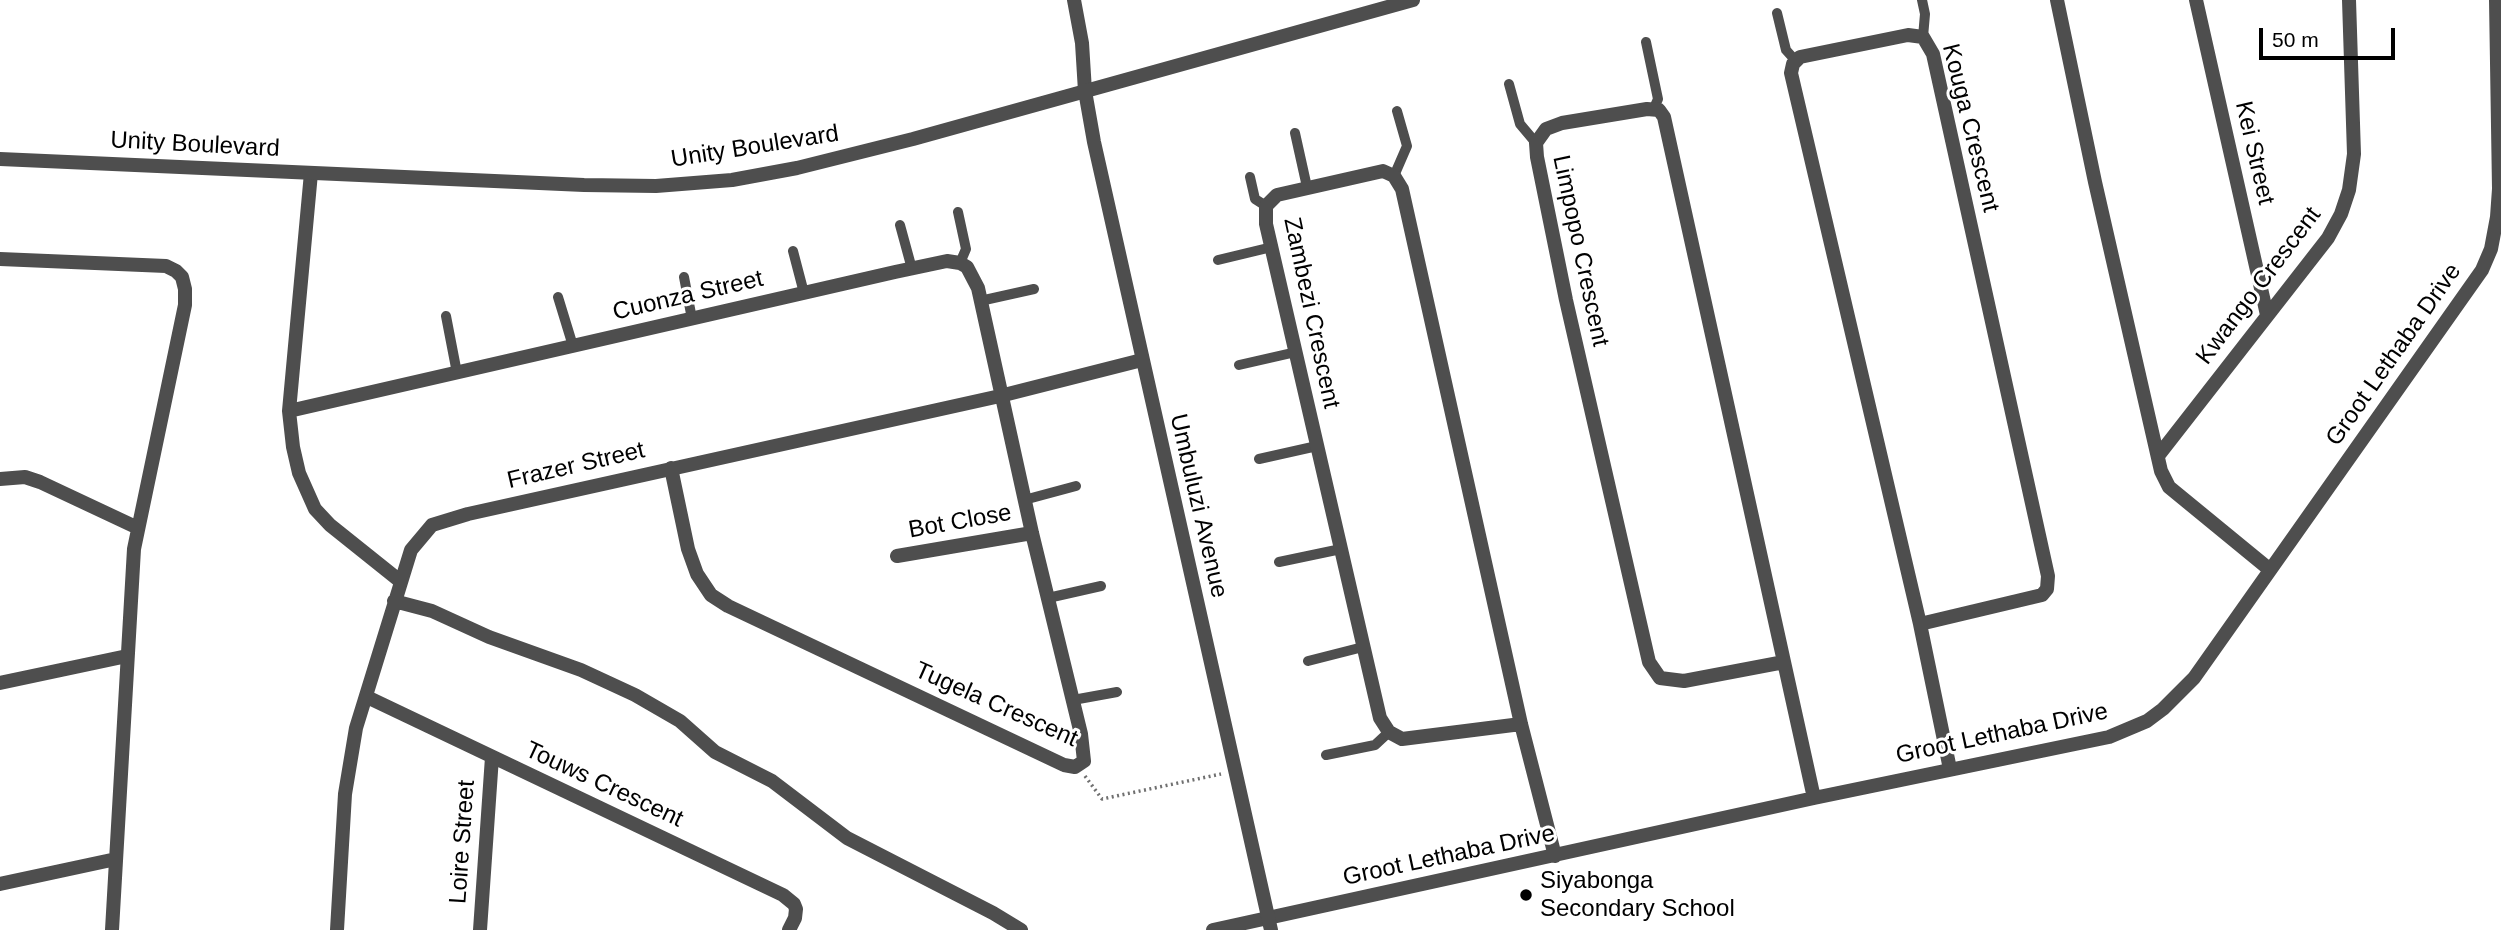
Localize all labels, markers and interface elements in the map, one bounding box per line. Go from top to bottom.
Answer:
scale bar [2263,14,2400,58]
text: 50 m [2272,28,2319,51]
street label: Kouga Crescent [1935,41,2005,215]
street label: Kei Street [2228,98,2280,208]
street label: Unity Boulevard [669,120,841,174]
street label: Unity Boulevard [110,126,280,164]
street label: Limpopo Crescent [1546,153,1614,349]
street label: Kwango Crescent [2190,202,2328,370]
street label: Zambezi Crescent [1277,215,1345,411]
street label: Groot Lethaba Drive [2320,258,2468,452]
street label: Cuonza Street [610,265,766,327]
street label: Umbuluzi Avenue [1163,411,1233,601]
street label: Frazer Street [505,436,647,496]
street label: Bot Close [906,499,1014,545]
street label: Tugela Crescent [910,656,1082,754]
street label: Groot Lethaba Drive [1893,697,2111,771]
street label: Touws Crescent [521,736,687,834]
street label: Loire Street [444,779,482,905]
street label: Groot Lethaba Drive [1340,819,1558,893]
place label: Siyabonga Secondary School [1540,867,1735,923]
marker: Siyabonga Secondary School [1518,887,1534,903]

